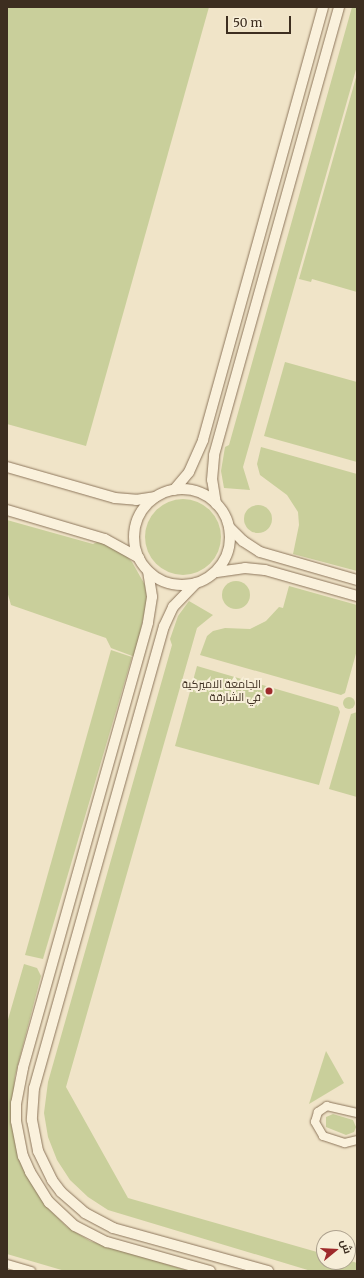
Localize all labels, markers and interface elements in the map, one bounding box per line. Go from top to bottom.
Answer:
scale bar [228,8,293,34]
text: 50 m [233,15,262,30]
place label: الجامعة الاميركية في الشارقة [182,678,261,704]
marker: الجامعة الاميركية في الشارقة [264,686,274,696]
north arrow [316,1230,356,1270]
text: ش [338,1238,355,1255]

